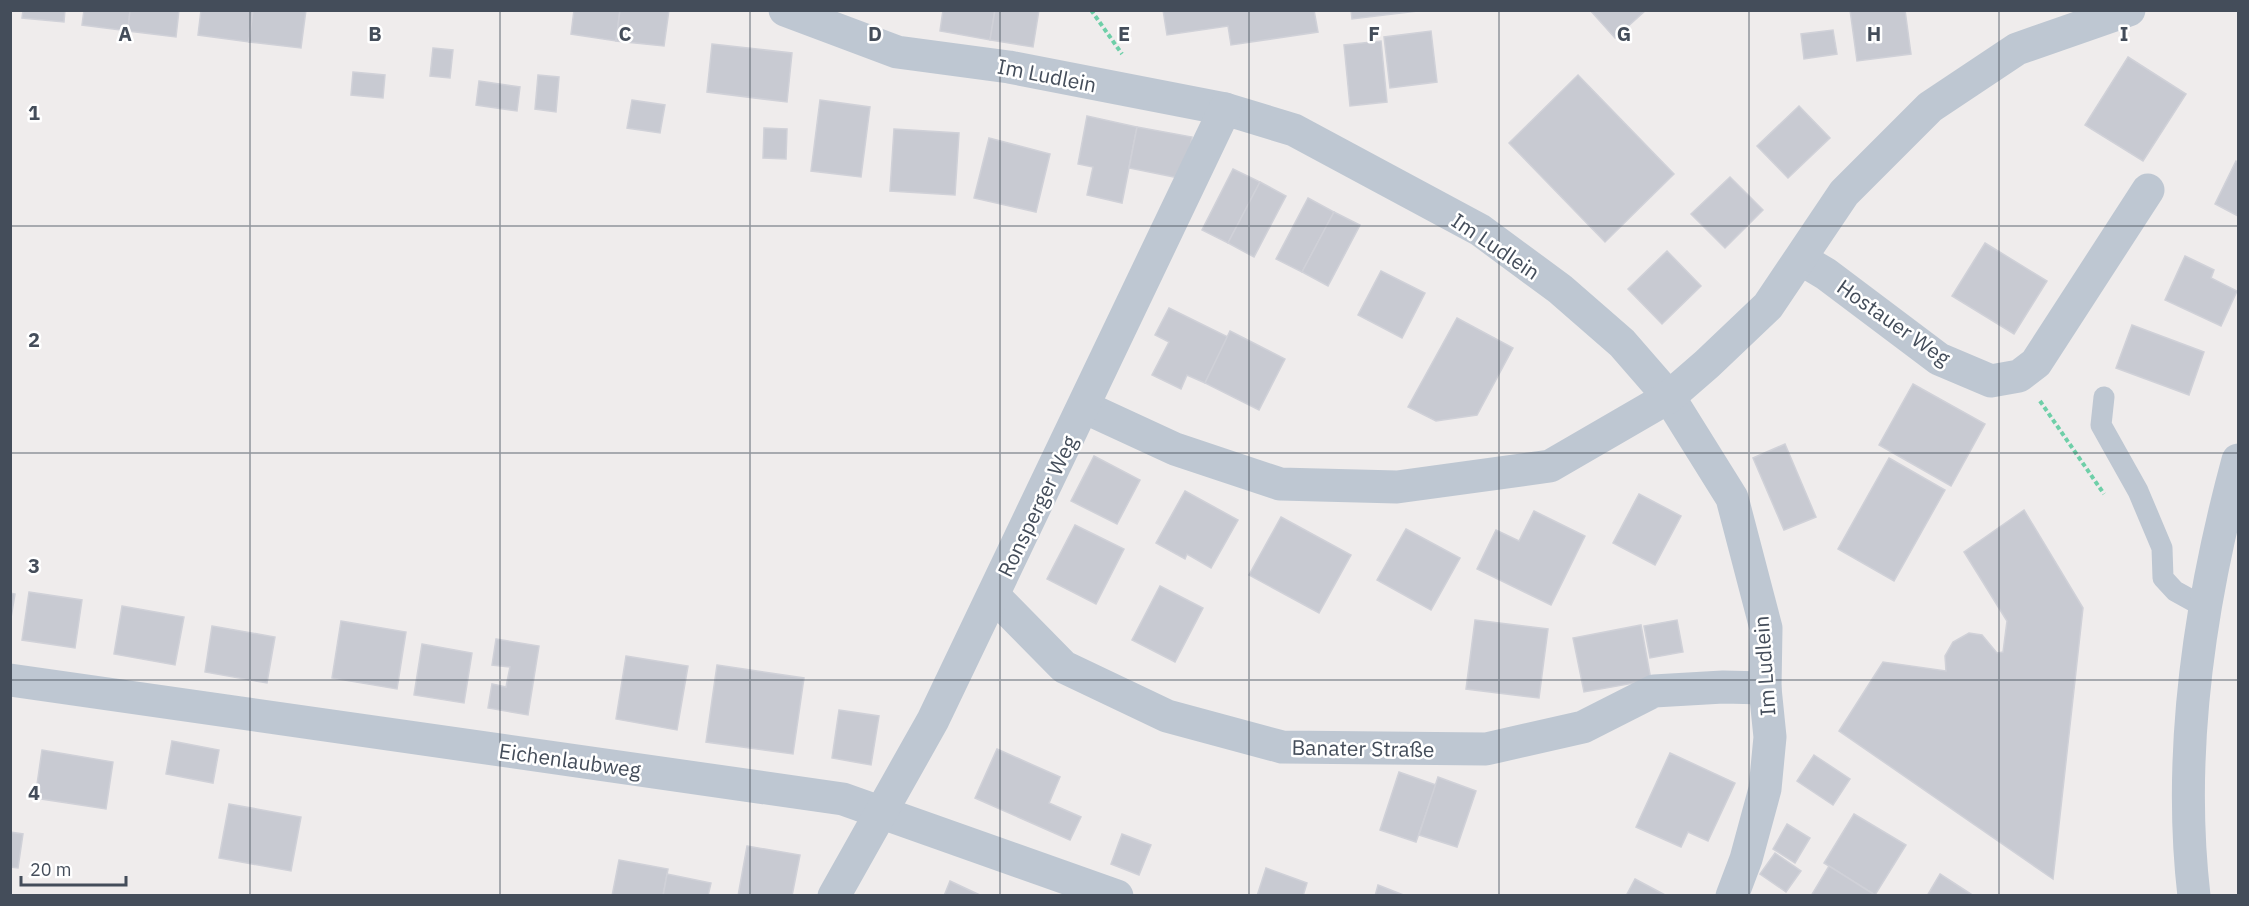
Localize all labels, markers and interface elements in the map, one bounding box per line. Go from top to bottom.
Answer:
text: A [118,20,132,47]
text: B [368,20,382,47]
text: C [618,20,632,47]
text: D [868,20,882,47]
text: E [1118,20,1130,47]
text: F [1368,20,1380,47]
text: G [1617,20,1631,47]
text: H [1867,20,1881,47]
text: I [2120,20,2128,47]
street label: Im Ludlein [995,52,1099,98]
text: 1 [28,99,40,126]
street label: Im Ludlein [1446,206,1546,286]
street label: Hostauer Weg [1832,273,1956,371]
text: 2 [28,326,40,353]
street label: Ronsperger Weg [991,431,1083,581]
text: 3 [28,552,40,579]
street label: Im Ludlein [1747,615,1781,717]
street label: Banater Straße [1291,733,1435,763]
street label: Eichenlaubweg [497,736,643,784]
text: 4 [28,779,40,806]
scale bar [21,849,126,887]
text: 20 m [30,858,72,881]

